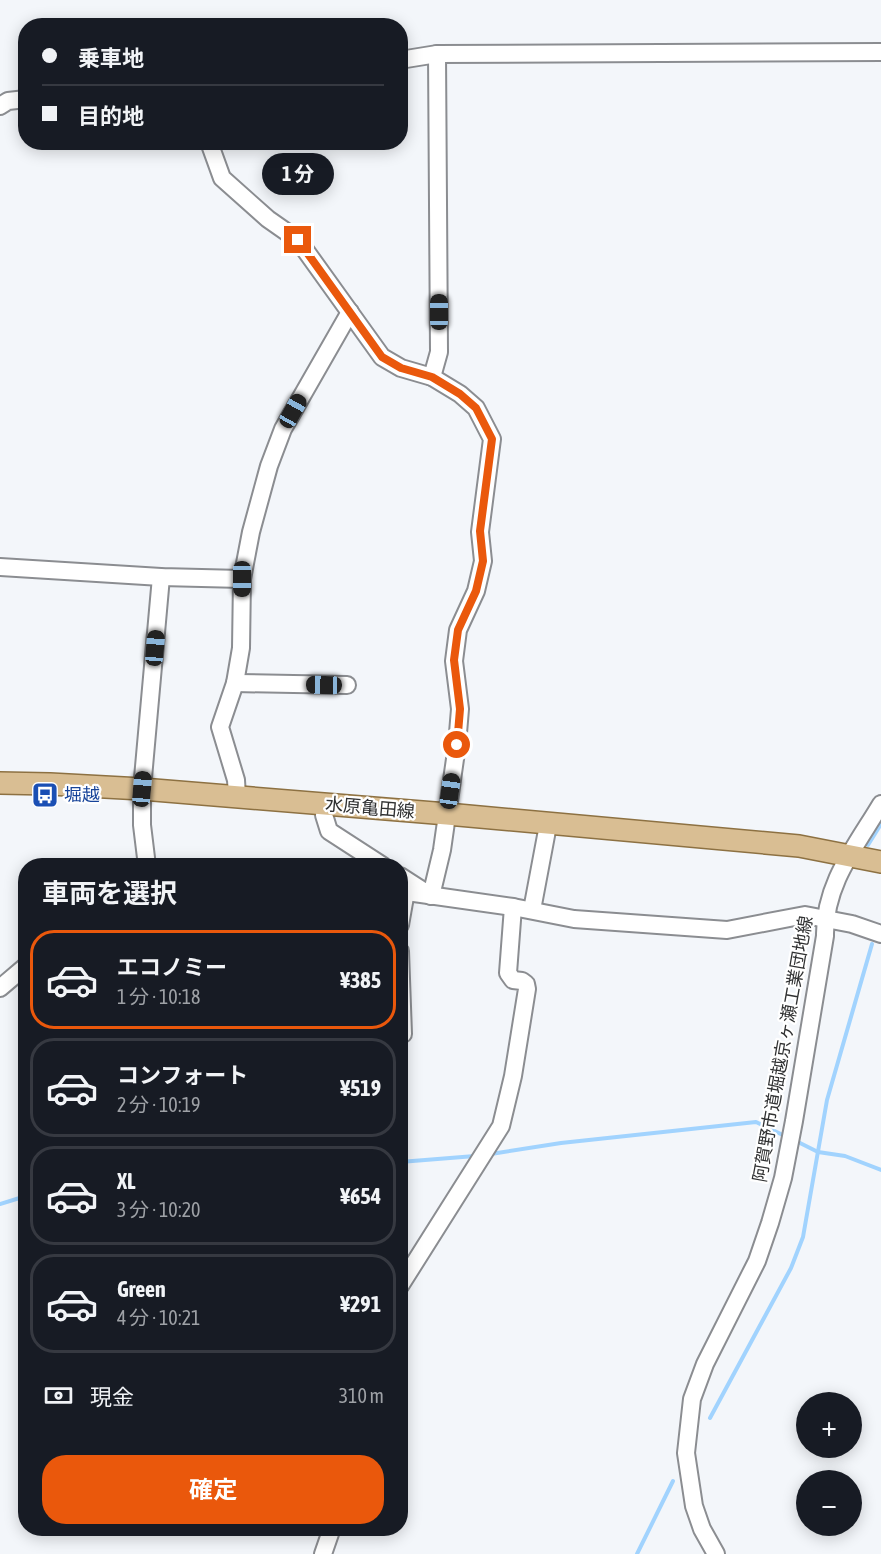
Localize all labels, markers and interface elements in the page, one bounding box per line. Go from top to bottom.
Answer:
text: 乗車地 [78,45,144,71]
text: 目的地 [78,103,144,129]
callout: 1 分 [262,153,334,195]
text: 1 分 [282,162,314,185]
route end [284,226,311,253]
car [430,294,448,330]
car [276,391,310,431]
car [233,561,251,597]
car [144,629,166,667]
car [306,676,342,694]
route start [443,731,470,758]
car [131,770,153,808]
car [439,772,461,810]
bus stop icon: 堀越 [30,780,60,810]
place label: 堀越 [64,784,100,805]
street label: 水原亀田線 [324,793,416,822]
text: 車両を選択 [42,878,177,909]
street label: 阿賀野市道堀越京ヶ瀬工業団地線 [749,914,816,1184]
icon: car [45,953,99,1007]
text: エコノミー [117,954,227,980]
text: ¥385 [340,967,381,993]
text: 1 分 · 10:18 [117,985,200,1008]
icon: car [45,1061,99,1115]
text: コンフォート [117,1062,248,1088]
text: ¥519 [340,1075,381,1101]
text: 2 分 · 10:19 [117,1093,200,1116]
text: XL [117,1168,135,1194]
icon: car [45,1169,99,1223]
text: ¥654 [340,1183,381,1209]
text: 3 分 · 10:20 [117,1198,200,1221]
text: Green [117,1276,166,1302]
icon: car [45,1277,99,1331]
text: ¥291 [340,1291,381,1317]
text: 4 分 · 10:21 [117,1306,200,1329]
icon: cash [42,1379,75,1412]
text: 現金 [90,1384,134,1410]
text: 310 m [339,1384,384,1407]
map controls [796,1392,862,1536]
button: + [796,1392,862,1458]
button: 確定 [42,1455,384,1524]
button: − [796,1470,862,1536]

